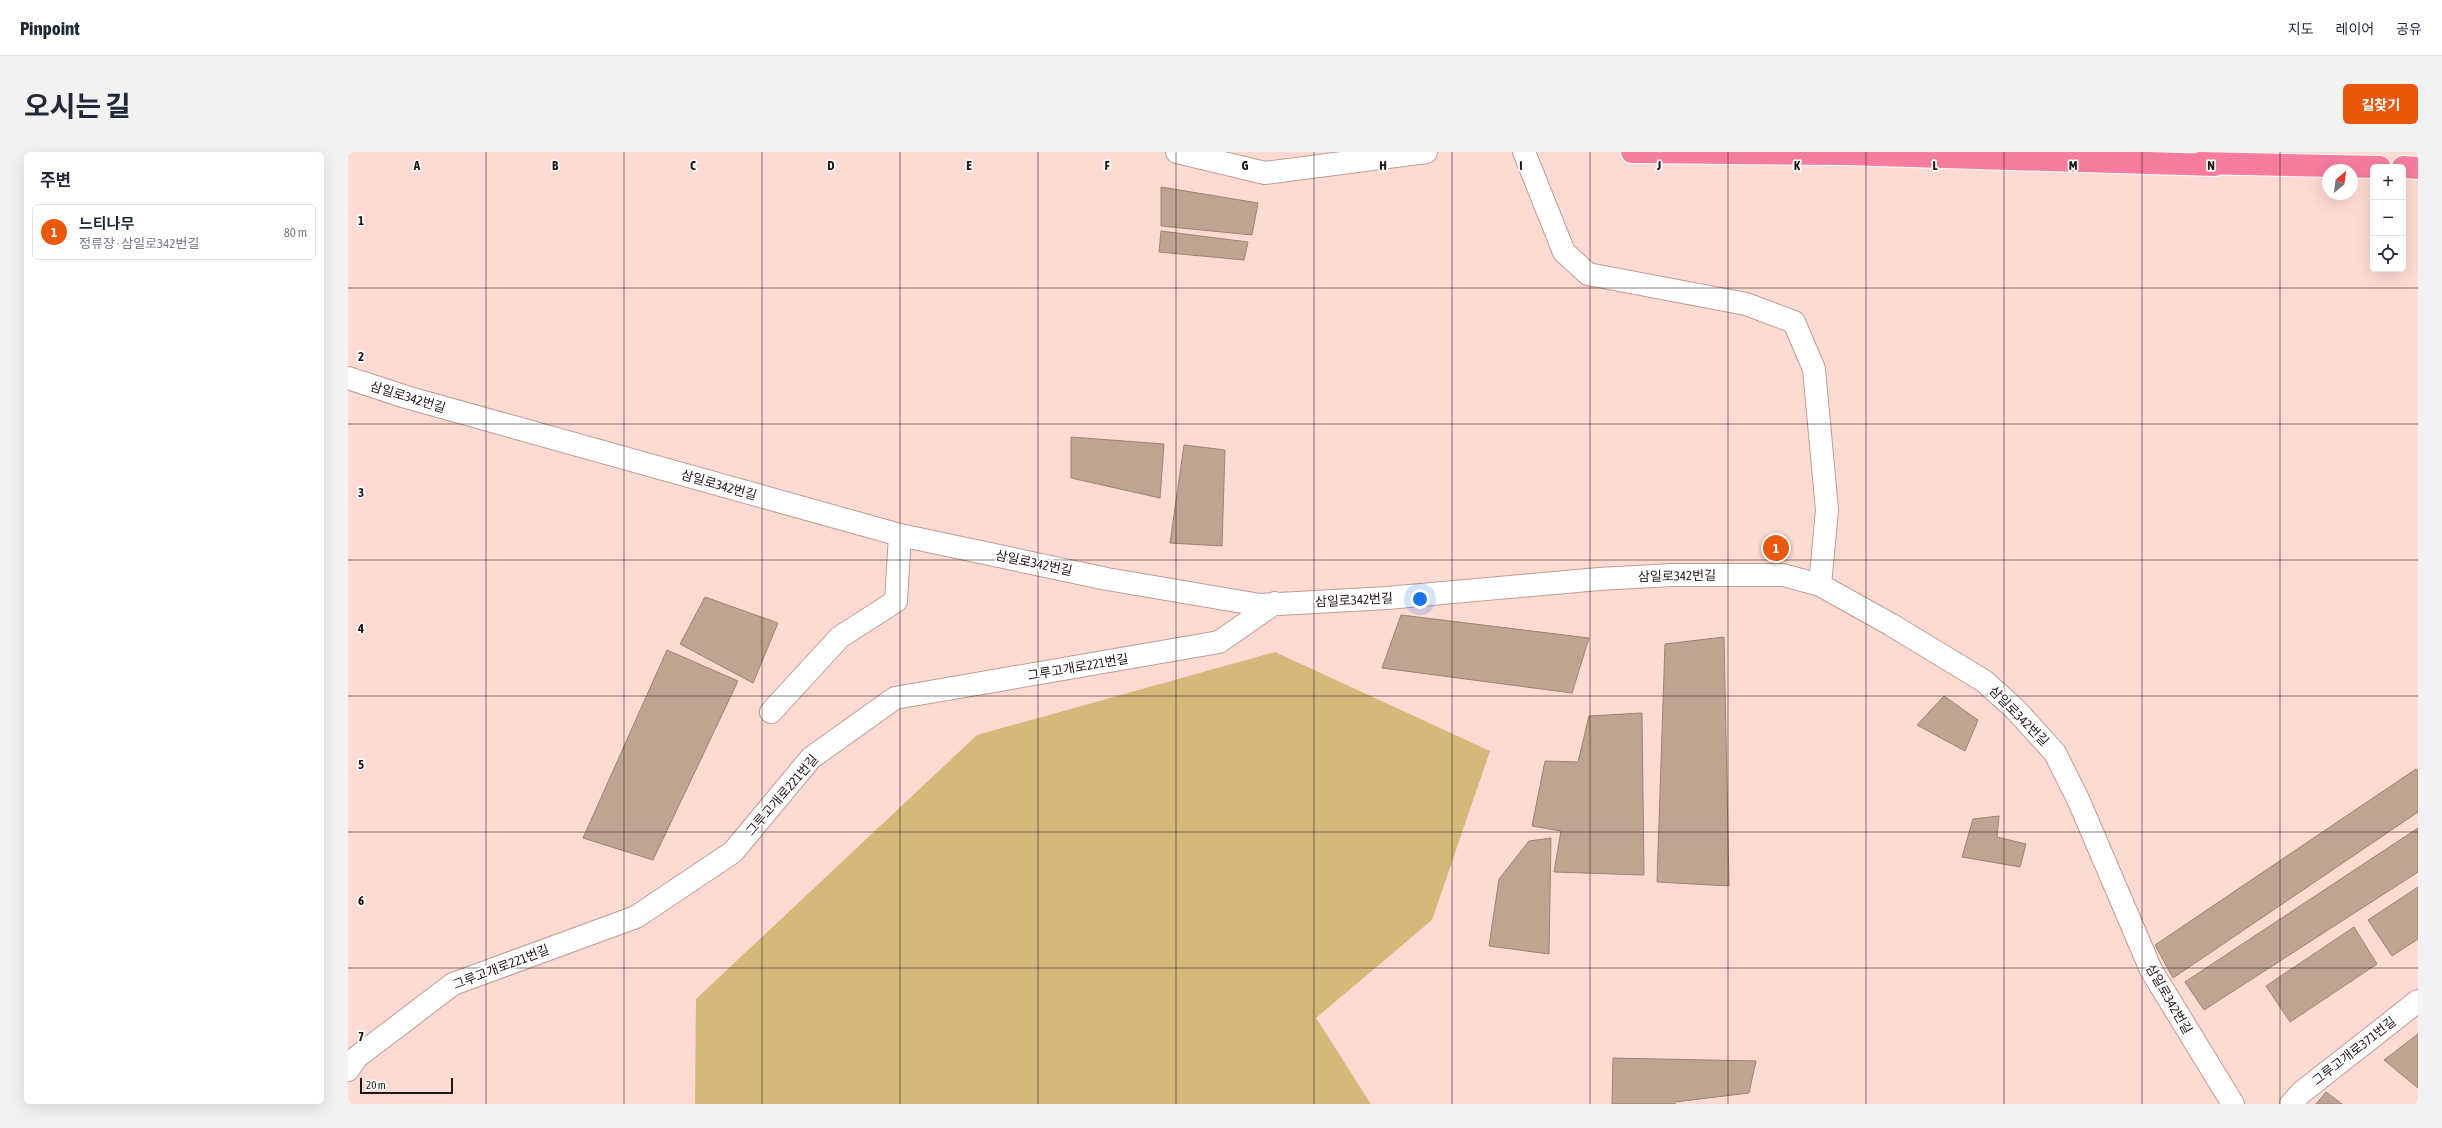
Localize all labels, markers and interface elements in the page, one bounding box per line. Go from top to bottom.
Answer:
text: Pinpoint [20,17,80,39]
text: 지도 [2288,21,2314,37]
text: 레이어 [2336,21,2374,37]
text: 공유 [2396,21,2422,37]
button: 길찾기 [2343,84,2418,124]
text: 오시는 길 [24,90,131,122]
text: A [413,158,421,173]
text: B [552,158,559,173]
text: C [690,158,696,173]
text: D [827,158,835,173]
text: E [966,158,972,173]
text: F [1104,158,1110,173]
text: G [1242,158,1249,173]
text: H [1379,158,1387,173]
text: I [1519,158,1523,173]
text: J [1656,158,1661,173]
text: K [1794,158,1801,173]
text: L [1932,158,1938,173]
text: M [2069,158,2078,173]
text: N [2207,158,2215,173]
north arrow [2322,164,2358,200]
map controls [2370,164,2406,272]
button: + [2370,164,2406,200]
text: 주변 [40,170,71,190]
button: − [2370,200,2406,236]
text: 1 [358,213,364,228]
text: 느티나무 [79,215,134,232]
text: 1 [51,225,57,240]
text: 80 m [284,225,307,240]
text: 정류장 · 삼일로342번길 [79,236,199,251]
button: locate [2370,236,2406,272]
text: 2 [358,349,364,364]
street label: 삼일로342번길 [368,378,448,416]
street label: 삼일로342번길 [679,467,759,503]
text: 3 [358,485,364,500]
pin: 1 [1763,533,1789,563]
street label: 삼일로342번길 [994,548,1074,578]
street label: 삼일로342번길 [1638,568,1716,584]
your location [1410,589,1430,609]
street label: 삼일로342번길 [1315,590,1393,610]
text: 4 [357,621,364,636]
street label: 그루고개로221번길 [1026,651,1130,683]
street label: 삼일로342번길 [1986,683,2052,749]
street label: 그루고개로221번길 [743,752,821,838]
text: 5 [358,757,364,772]
text: 6 [358,893,364,908]
street label: 그루고개로221번길 [451,942,551,992]
street label: 삼일로342번길 [2143,961,2195,1037]
street label: 그루고개로371번길 [2309,1014,2399,1088]
text: 7 [358,1029,364,1044]
scale bar [360,1076,453,1095]
text: 20 m [366,1079,386,1091]

